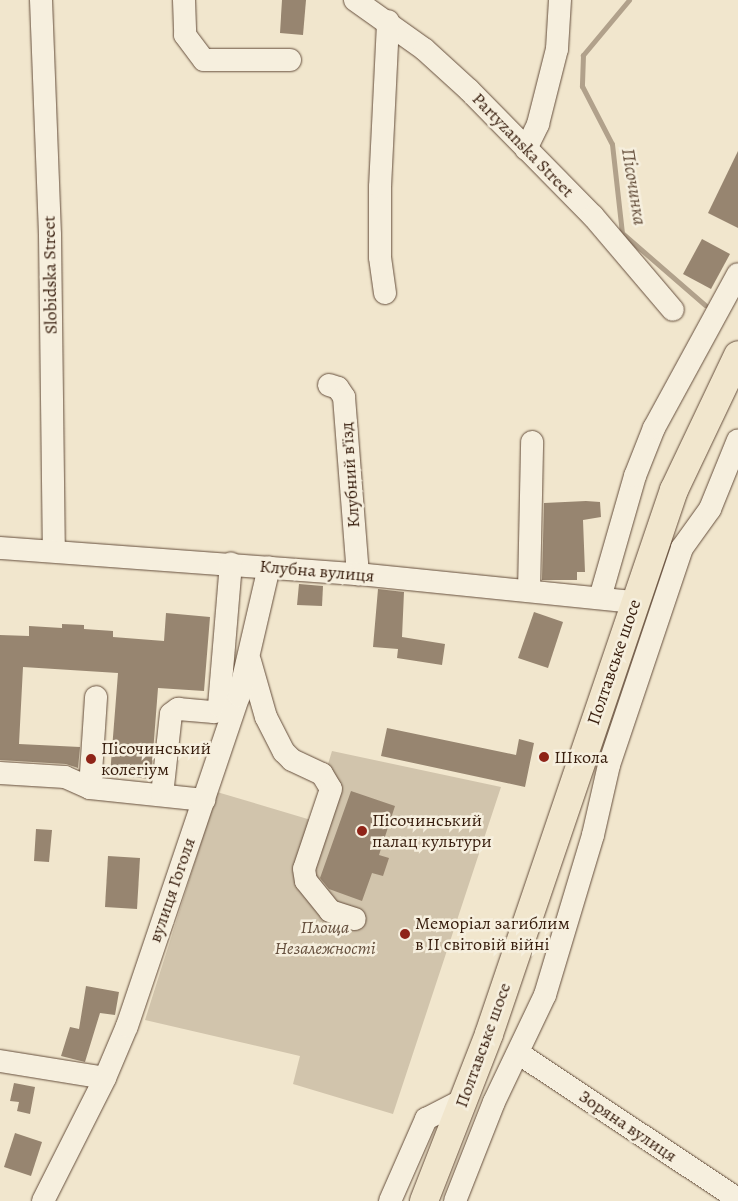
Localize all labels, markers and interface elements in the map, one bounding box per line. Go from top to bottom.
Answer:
street label: Partyzanska Street [468,88,578,202]
water label: Пісочинка [616,147,650,227]
street label: Slobidska Street [38,216,62,334]
street label: Клубний в’їзд [336,421,364,529]
street label: Клубна вулиця [259,555,375,587]
street label: Полтавське шосе [582,596,646,728]
place label: Пісочинський колегіум [101,738,211,781]
place label: Школа [554,746,608,768]
marker: Школа [538,751,550,763]
marker: Пісочинський колегіум [85,753,97,765]
place label: Пісочинський палац культури [372,810,492,852]
marker: Пісочинський палац культури [356,825,368,837]
street label: вулиця Гоголя [144,835,200,945]
place label: Меморіал загиблим в II світовій війні [415,913,570,956]
park label: Площа Незалежності [274,917,376,960]
marker: Меморіал загиблим в II світовій війні [399,928,411,940]
street label: Полтавське шосе [450,980,516,1110]
street label: Зоряна вулиця [575,1085,681,1167]

